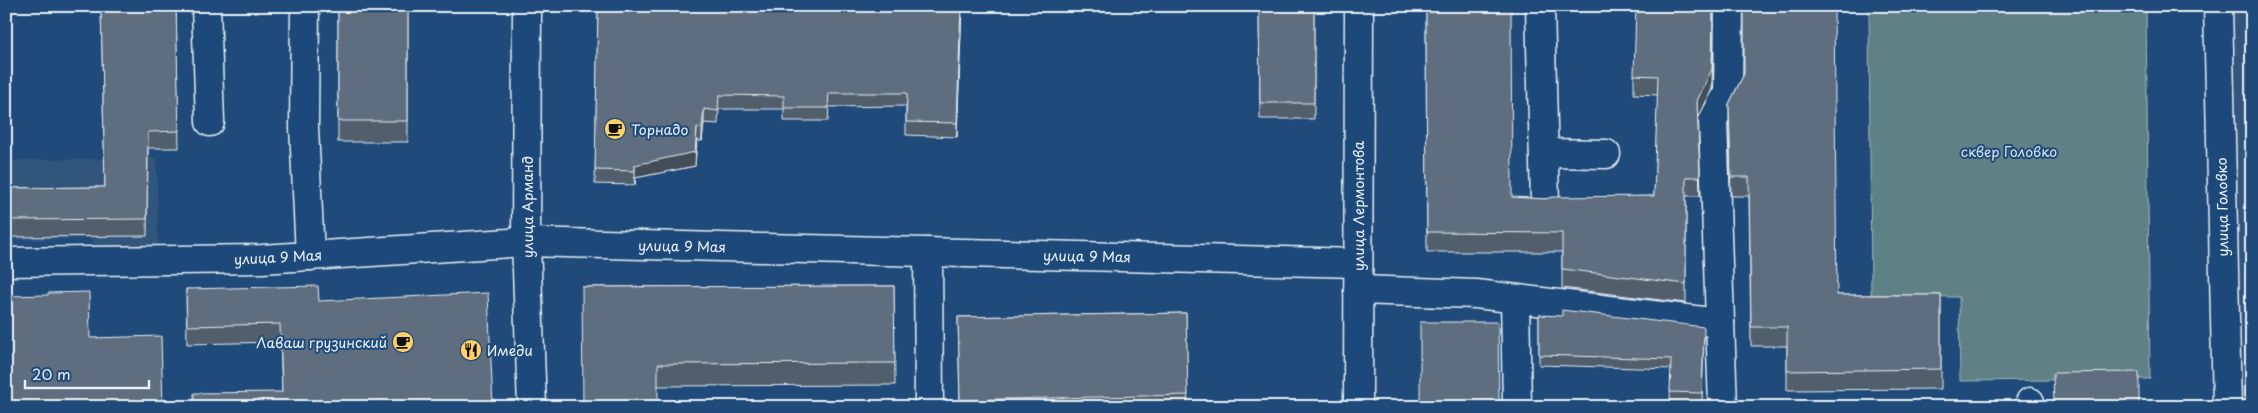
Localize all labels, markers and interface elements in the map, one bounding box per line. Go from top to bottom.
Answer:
cafe icon: Торнадо [603,117,627,141]
place label: Торнадо [631,119,688,140]
street label: улица Лермонтова [1348,141,1369,271]
park label: сквер Головко [1961,141,2057,162]
street label: улица Арманд [517,156,538,258]
street label: улица Головко [2211,157,2233,257]
street label: улица 9 Мая [638,235,726,257]
street label: улица 9 Мая [233,244,323,270]
street label: улица 9 Мая [1043,245,1131,267]
cafe icon: Лаваш грузинский [391,330,415,354]
place label: Лаваш грузинский [256,332,387,353]
restaurant icon: Имеди [459,338,483,362]
place label: Имеди [487,340,533,361]
scale bar [25,358,149,390]
text: 20 m [32,362,71,385]

